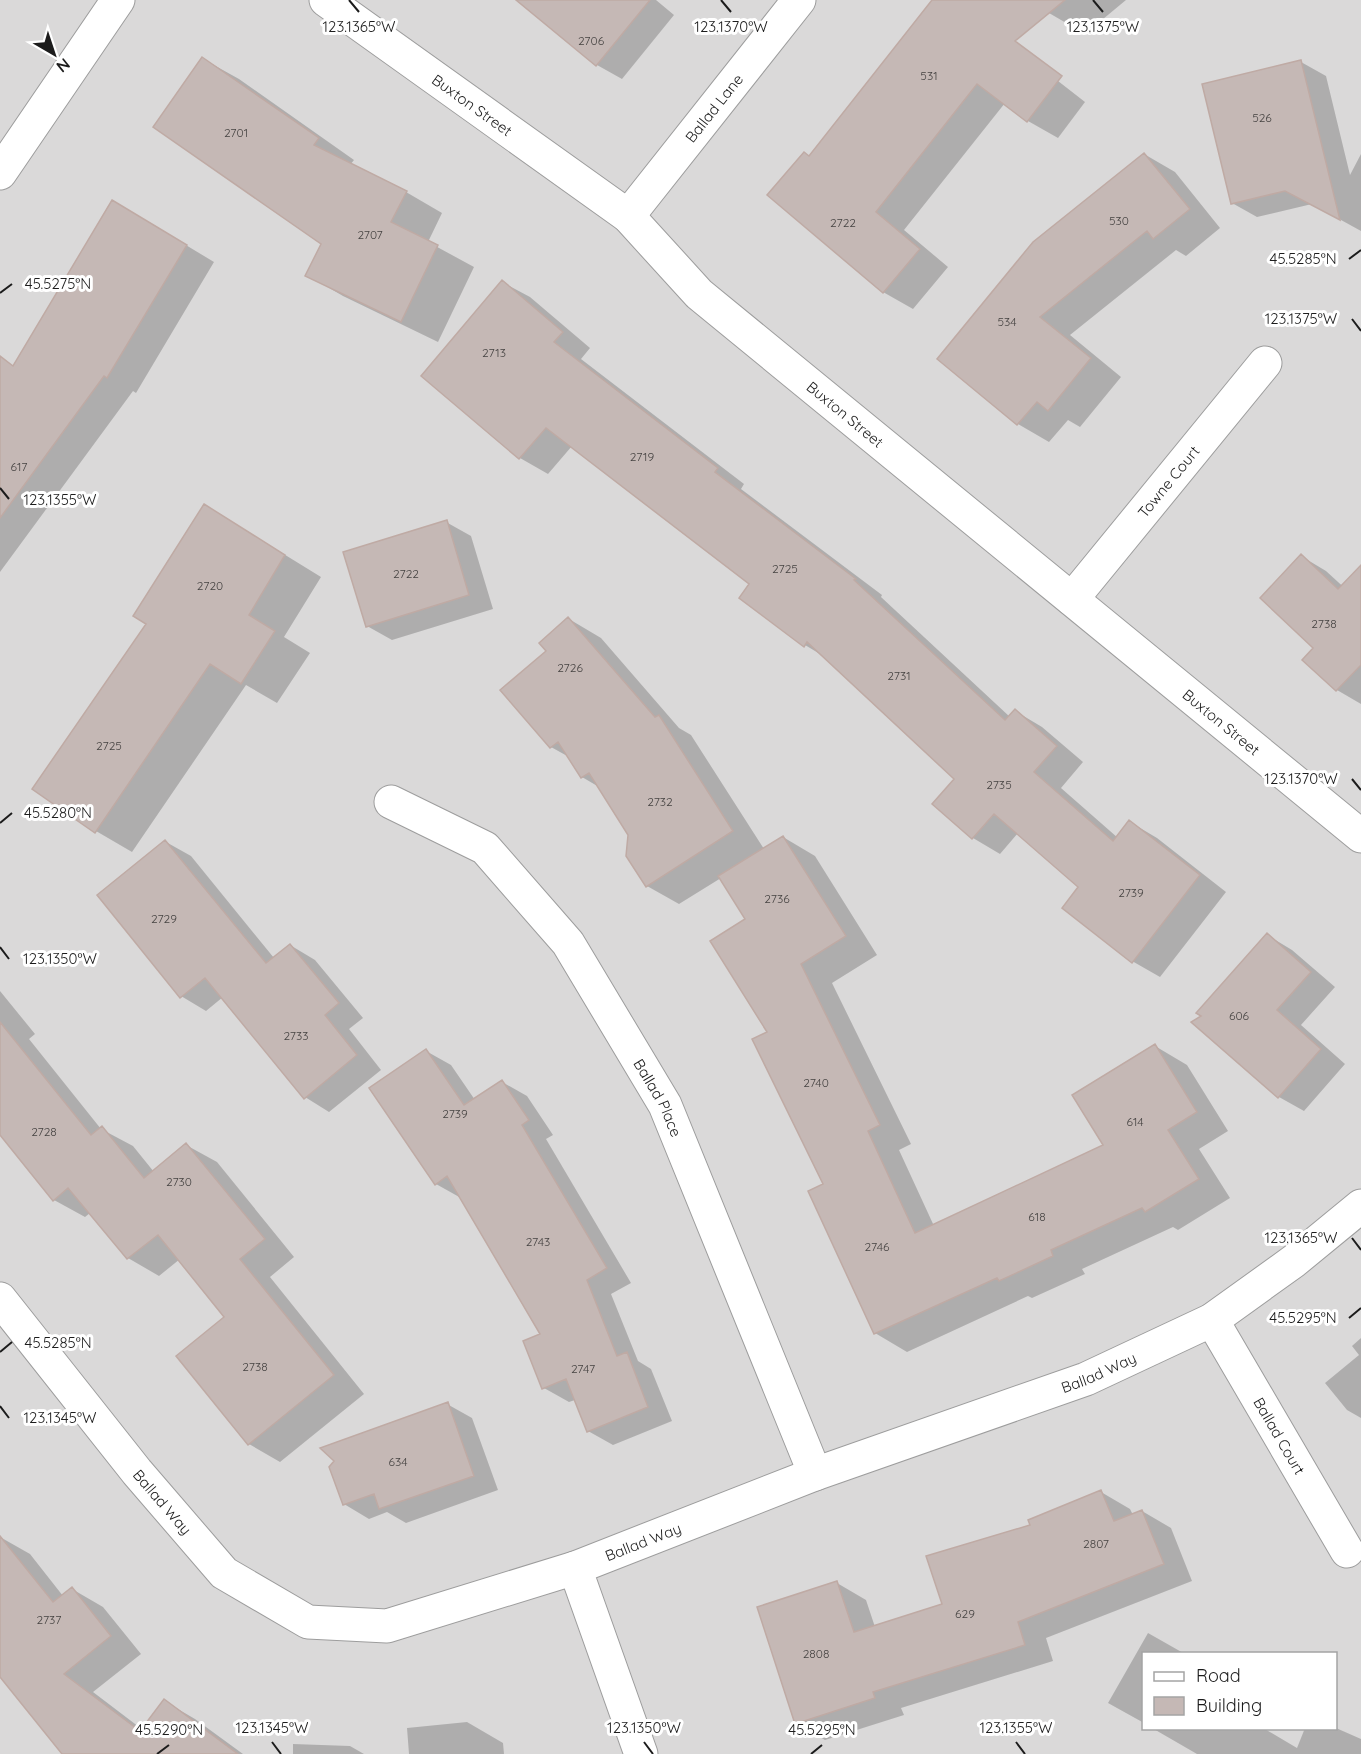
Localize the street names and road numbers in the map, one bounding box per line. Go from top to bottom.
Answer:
street label: Buxton Street [429,70,516,140]
street label: Ballad Lane [681,70,747,146]
street label: Buxton Street [803,377,888,451]
street label: Towne Court [1133,442,1203,521]
street label: Buxton Street [1179,685,1264,759]
street label: Ballad Place [630,1055,686,1139]
street label: Ballad Way [1058,1347,1139,1397]
street label: Ballad Court [1250,1394,1310,1478]
street label: Ballad Way [129,1465,196,1538]
street label: Ballad Way [602,1518,684,1565]

